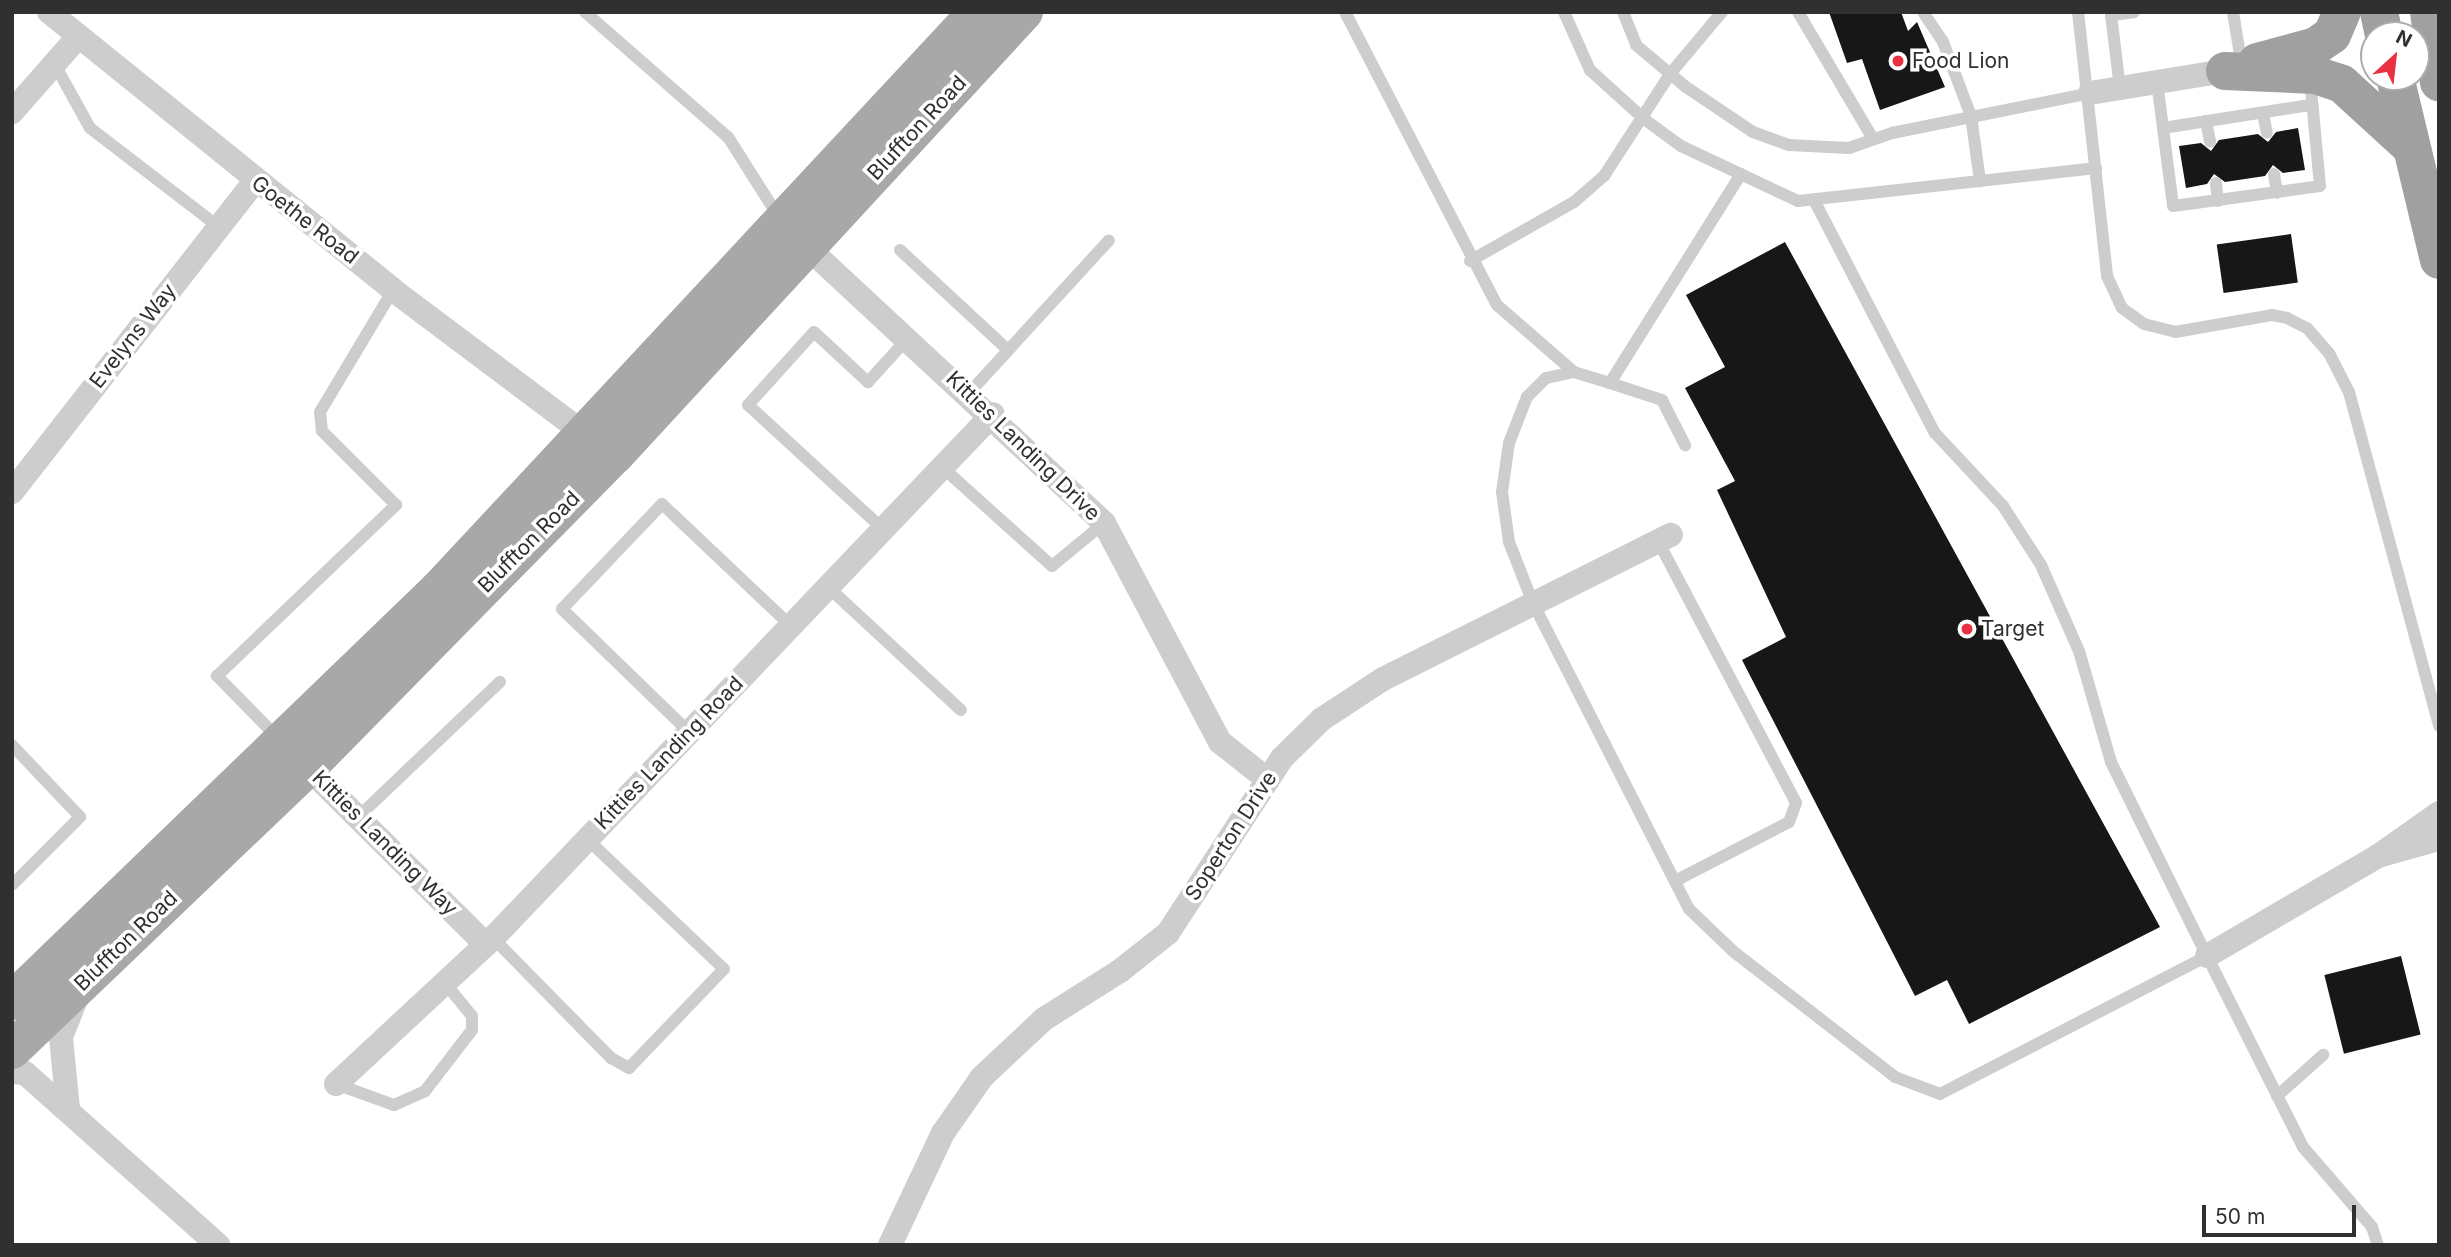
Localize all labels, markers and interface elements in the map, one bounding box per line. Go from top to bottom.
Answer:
north arrow [2360,21,2430,91]
text: N [2392,25,2416,52]
place label: Food Lion [1912,48,2009,74]
marker: Food Lion [1890,53,1906,69]
street label: Bluffton Road [862,71,972,185]
street label: Goethe Road [247,170,363,270]
street label: Evelyns Way [84,279,182,393]
street label: Kitties Landing Drive [941,366,1105,526]
street label: Bluffton Road [473,486,585,598]
place label: Target [1981,616,2044,642]
marker: Target [1959,621,1975,637]
street label: Kitties Landing Road [589,671,749,835]
street label: Kitties Landing Way [307,765,463,921]
street label: Soperton Drive [1180,767,1282,905]
street label: Bluffton Road [69,886,183,996]
scale bar [2206,1190,2360,1234]
text: 50 m [2215,1204,2265,1229]

